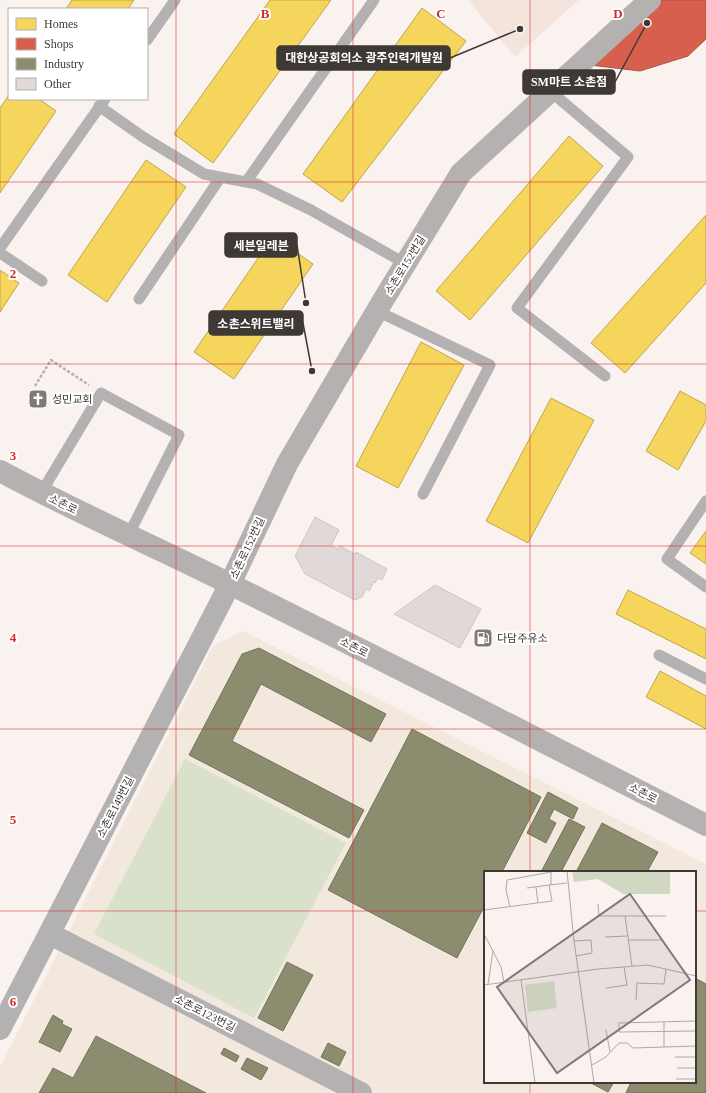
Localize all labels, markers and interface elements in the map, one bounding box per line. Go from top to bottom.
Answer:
text: B [261,6,270,21]
text: C [436,6,446,21]
text: D [613,6,623,21]
legend [8,8,148,100]
text: Homes [44,17,78,31]
text: Shops [44,37,74,51]
callout: 대한상공회의소 광주인력개발원 [277,46,450,70]
text: 대한상공회의소 광주인력개발원 [285,51,443,65]
text: Industry [44,57,84,71]
callout: SM마트 소촌점 [523,70,615,94]
text: SM마트 소촌점 [531,75,607,89]
text: Other [44,77,71,91]
callout: 세븐일레븐 [225,233,297,257]
street label: 소촌로152번길 [383,233,427,297]
text: 세븐일레븐 [233,239,289,253]
text: 2 [10,266,16,281]
callout: 소촌스위트밸리 [209,311,303,335]
text: 소촌스위트밸리 [217,317,295,331]
church icon: 성민교회 [27,388,49,410]
place label: 성민교회 [52,393,92,405]
text: 3 [10,448,17,463]
street label: 소촌로 [47,492,79,516]
street label: 소촌로152번길 [227,515,267,581]
fuel station icon: 다담주유소 [472,627,494,649]
text: 4 [10,630,17,645]
place label: 다담주유소 [497,632,548,644]
street label: 소촌로 [338,635,370,659]
street label: 소촌로149번길 [94,774,136,840]
street label: 소촌로 [627,781,659,805]
text: 5 [10,812,17,827]
inset map [484,871,696,1083]
street label: 소촌로123번길 [172,992,238,1034]
text: 6 [10,994,17,1009]

